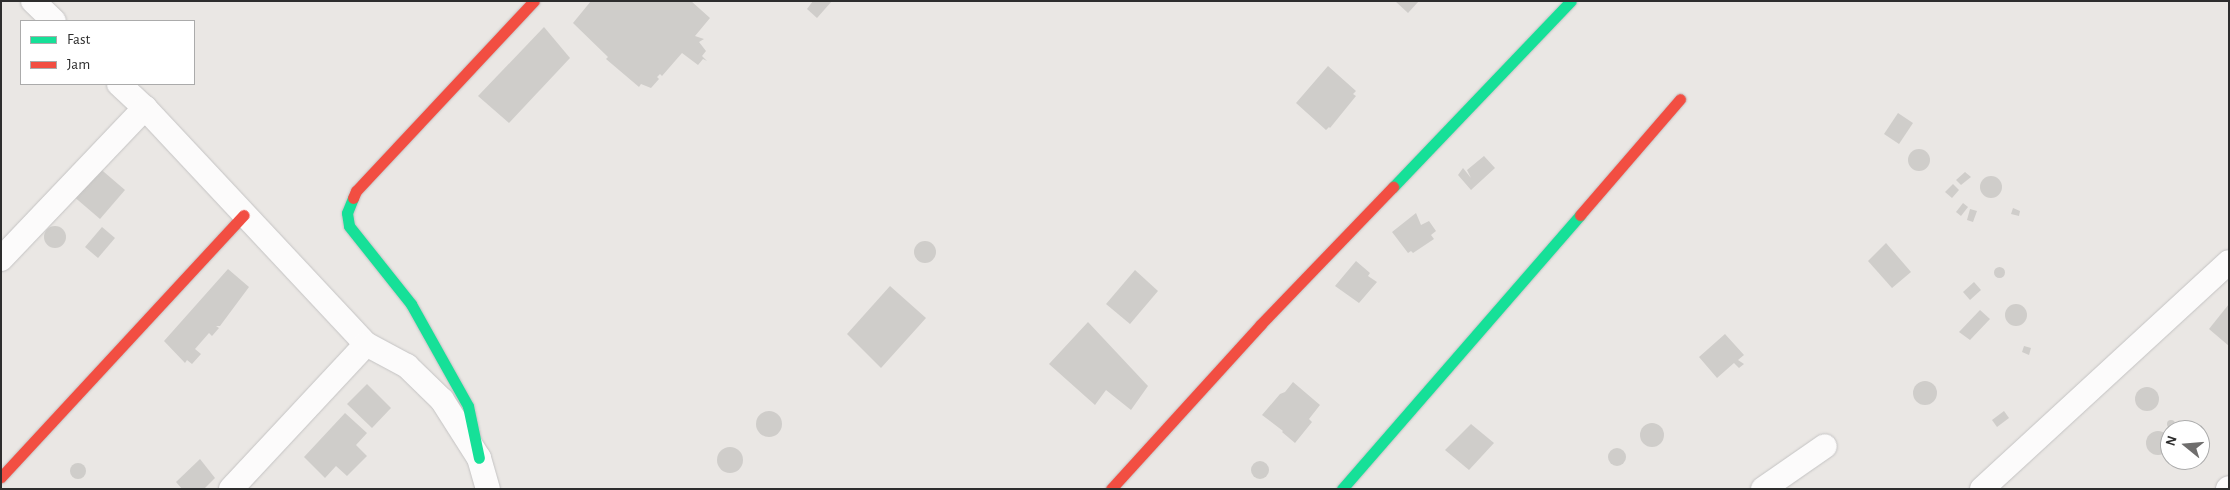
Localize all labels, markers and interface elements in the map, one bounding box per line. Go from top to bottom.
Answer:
legend [20,20,195,85]
text: Fast [67,32,90,47]
text: Jam [67,57,90,72]
north arrow [2160,420,2210,470]
text: N [2163,434,2180,448]

